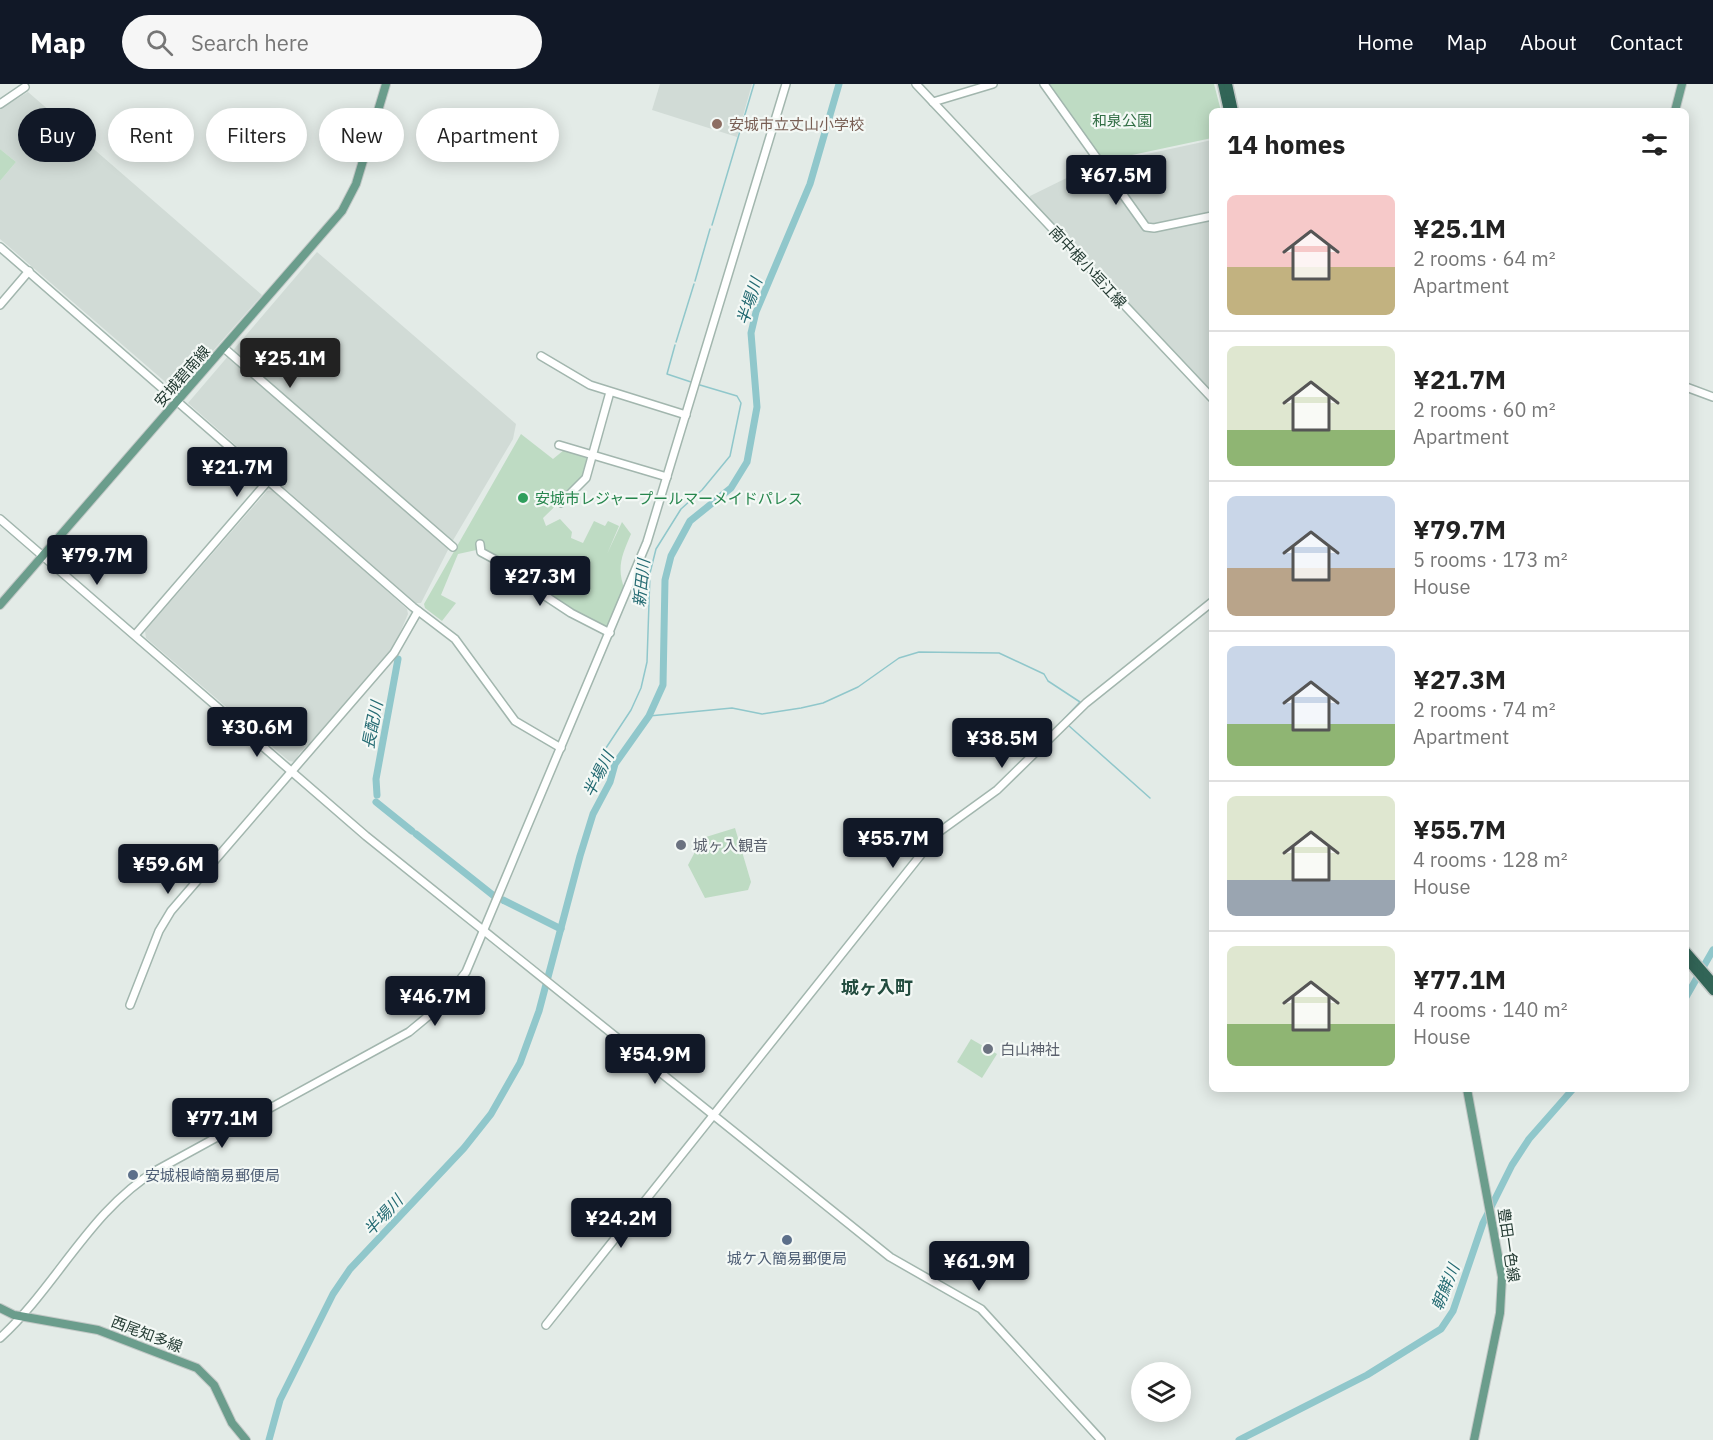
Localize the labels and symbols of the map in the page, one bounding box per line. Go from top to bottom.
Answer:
park label: 和泉公園 [1092,111,1152,130]
place label: 安城市立丈山小学校 [729,115,864,134]
marker: 安城市立丈山小学校 [710,117,724,131]
pin: ¥67.5M [1067,155,1165,206]
street label: 南中根小垣江線 [1045,222,1131,312]
water label: 半場川 [732,273,767,327]
pin: ¥25.1M [241,338,339,389]
street label: 安城碧南線 [150,341,214,411]
pin: ¥21.7M [188,447,286,498]
place label: 安城市レジャープールマーメイドパレス [535,489,803,508]
marker: 安城市レジャープールマーメイドパレス [516,491,530,505]
pin: ¥79.7M [48,535,146,586]
pin: ¥27.3M [491,556,589,607]
water label: 新田川 [629,556,654,608]
water label: 長配川 [358,698,387,750]
pin: ¥30.6M [208,707,306,758]
pin: ¥38.5M [953,718,1051,769]
water label: 半場川 [578,746,618,800]
pin: ¥55.7M [844,818,942,869]
place label: 城ヶ入観音 [693,836,768,855]
marker: 城ヶ入観音 [674,838,688,852]
pin: ¥59.6M [119,844,217,895]
pin: ¥46.7M [386,976,484,1027]
district label: 城ヶ入町 [841,976,913,999]
pin: ¥54.9M [606,1034,704,1085]
place label: 白山神社 [1000,1040,1060,1059]
marker: 白山神社 [981,1042,995,1056]
pin: ¥77.1M [173,1098,271,1149]
place label: 安城根崎簡易郵便局 [145,1166,280,1185]
marker: 安城根崎簡易郵便局 [126,1168,140,1182]
water label: 半場川 [359,1189,408,1239]
pin: ¥24.2M [572,1198,670,1249]
street label: 豊田一色線 [1494,1207,1524,1283]
marker: 城ケ入簡易郵便局 [780,1233,794,1247]
pin: ¥61.9M [930,1241,1028,1292]
place label: 城ケ入簡易郵便局 [727,1249,847,1268]
water label: 朝鮮川 [1427,1259,1464,1313]
street label: 西尾知多線 [109,1312,185,1356]

